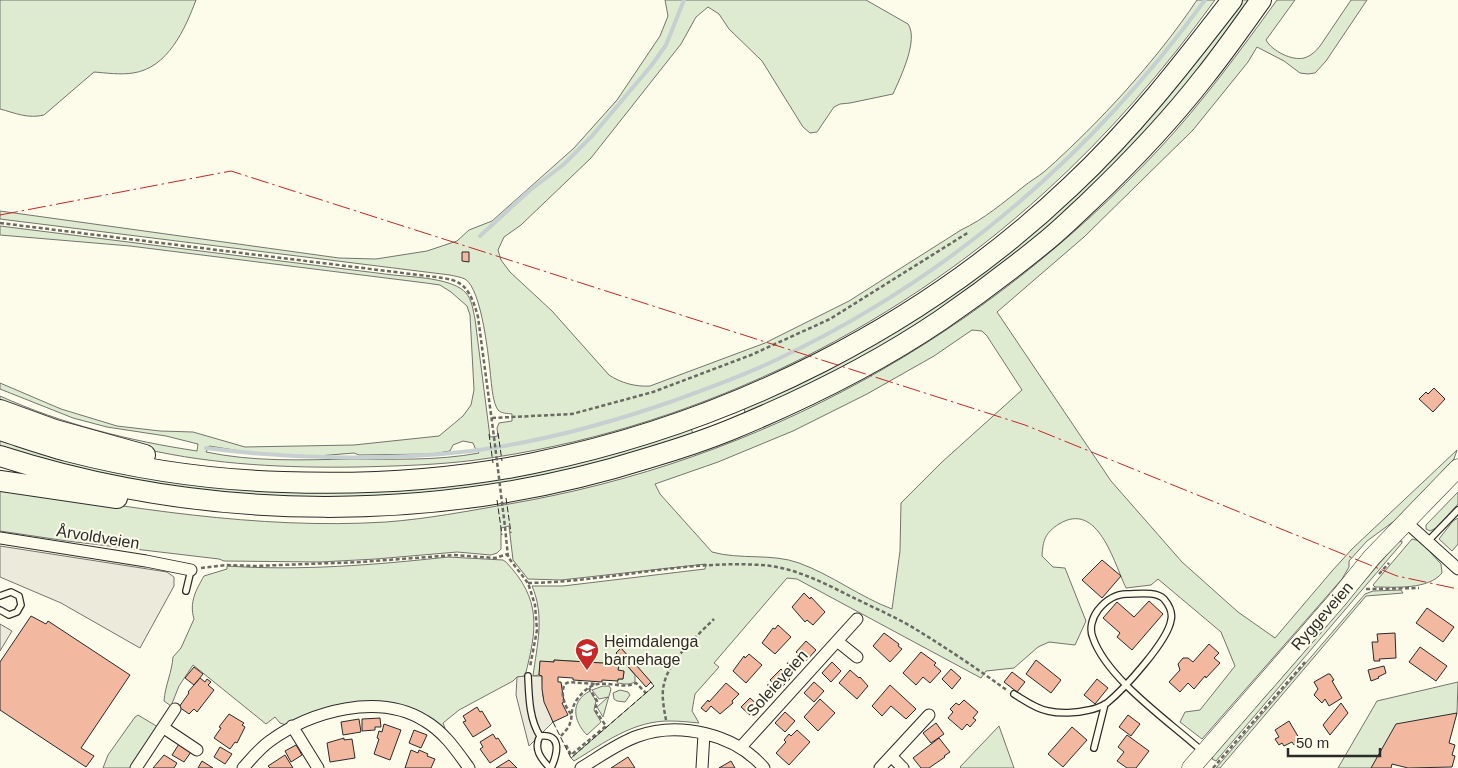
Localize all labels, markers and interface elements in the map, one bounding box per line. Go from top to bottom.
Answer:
street label: Årvoldveien [55,521,141,552]
street label: Ryggeveien [1288,579,1356,653]
place label: Heimdalenga barnehage [604,633,698,668]
school or university icon: Heimdalenga barnehage [574,637,600,671]
street label: Soleieveien [743,647,811,719]
scale bar [1288,726,1380,758]
text: 50 m [1296,734,1329,751]

